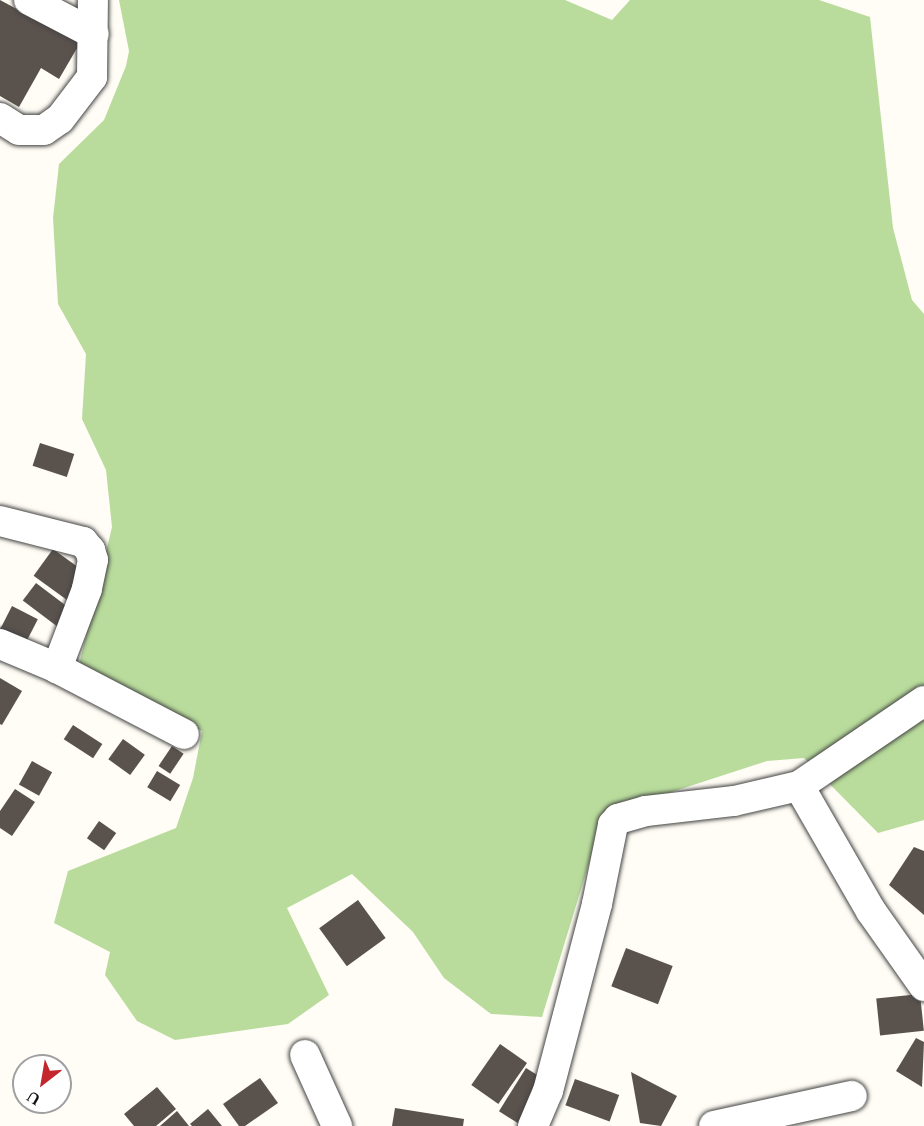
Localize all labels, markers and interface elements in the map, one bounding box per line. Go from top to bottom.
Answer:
north arrow [12,1054,72,1114]
text: U [22,1084,46,1111]

